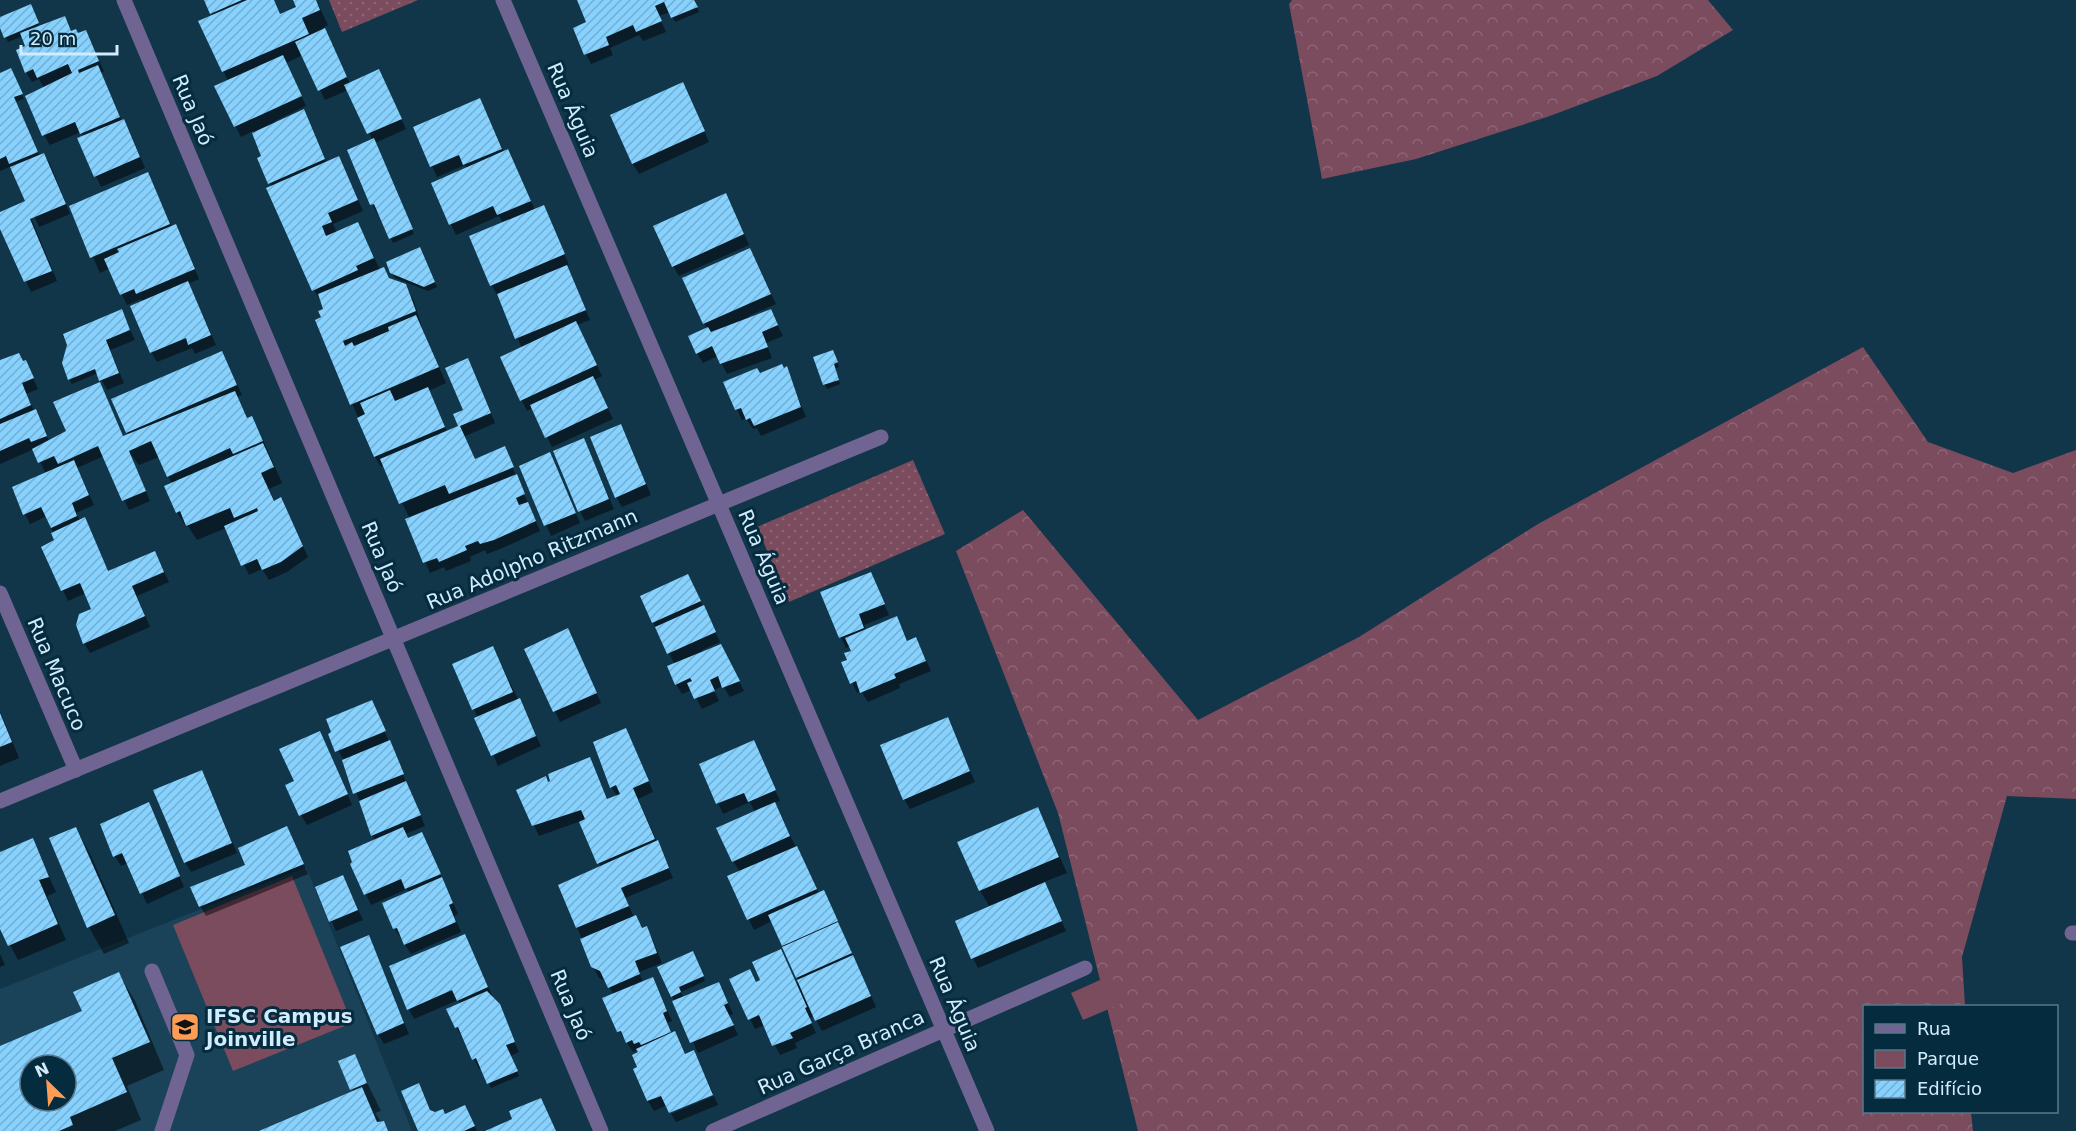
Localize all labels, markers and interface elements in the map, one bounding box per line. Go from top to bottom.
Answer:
scale bar [21,18,117,56]
text: 20 m [30,28,76,49]
street label: Rua Águia [542,59,604,161]
street label: Rua Jaó [167,71,219,149]
street label: Rua Adolpho Ritzmann [423,504,641,614]
street label: Rua Águia [733,506,795,608]
street label: Rua Jaó [356,518,408,596]
street label: Rua Macuco [22,614,92,734]
street label: Rua Águia [924,953,986,1055]
street label: Rua Jaó [545,966,597,1044]
place label: IFSC Campus Joinville [204,1004,353,1051]
street label: Rua Garça Branca [754,1005,928,1099]
legend [1863,1005,2058,1113]
school or university icon: IFSC Campus Joinville [169,1011,201,1043]
text: Rua [1917,1018,1951,1039]
text: Parque [1917,1048,1979,1069]
north arrow [18,1053,78,1113]
text: N [32,1058,52,1081]
text: Edifício [1917,1078,1982,1099]

